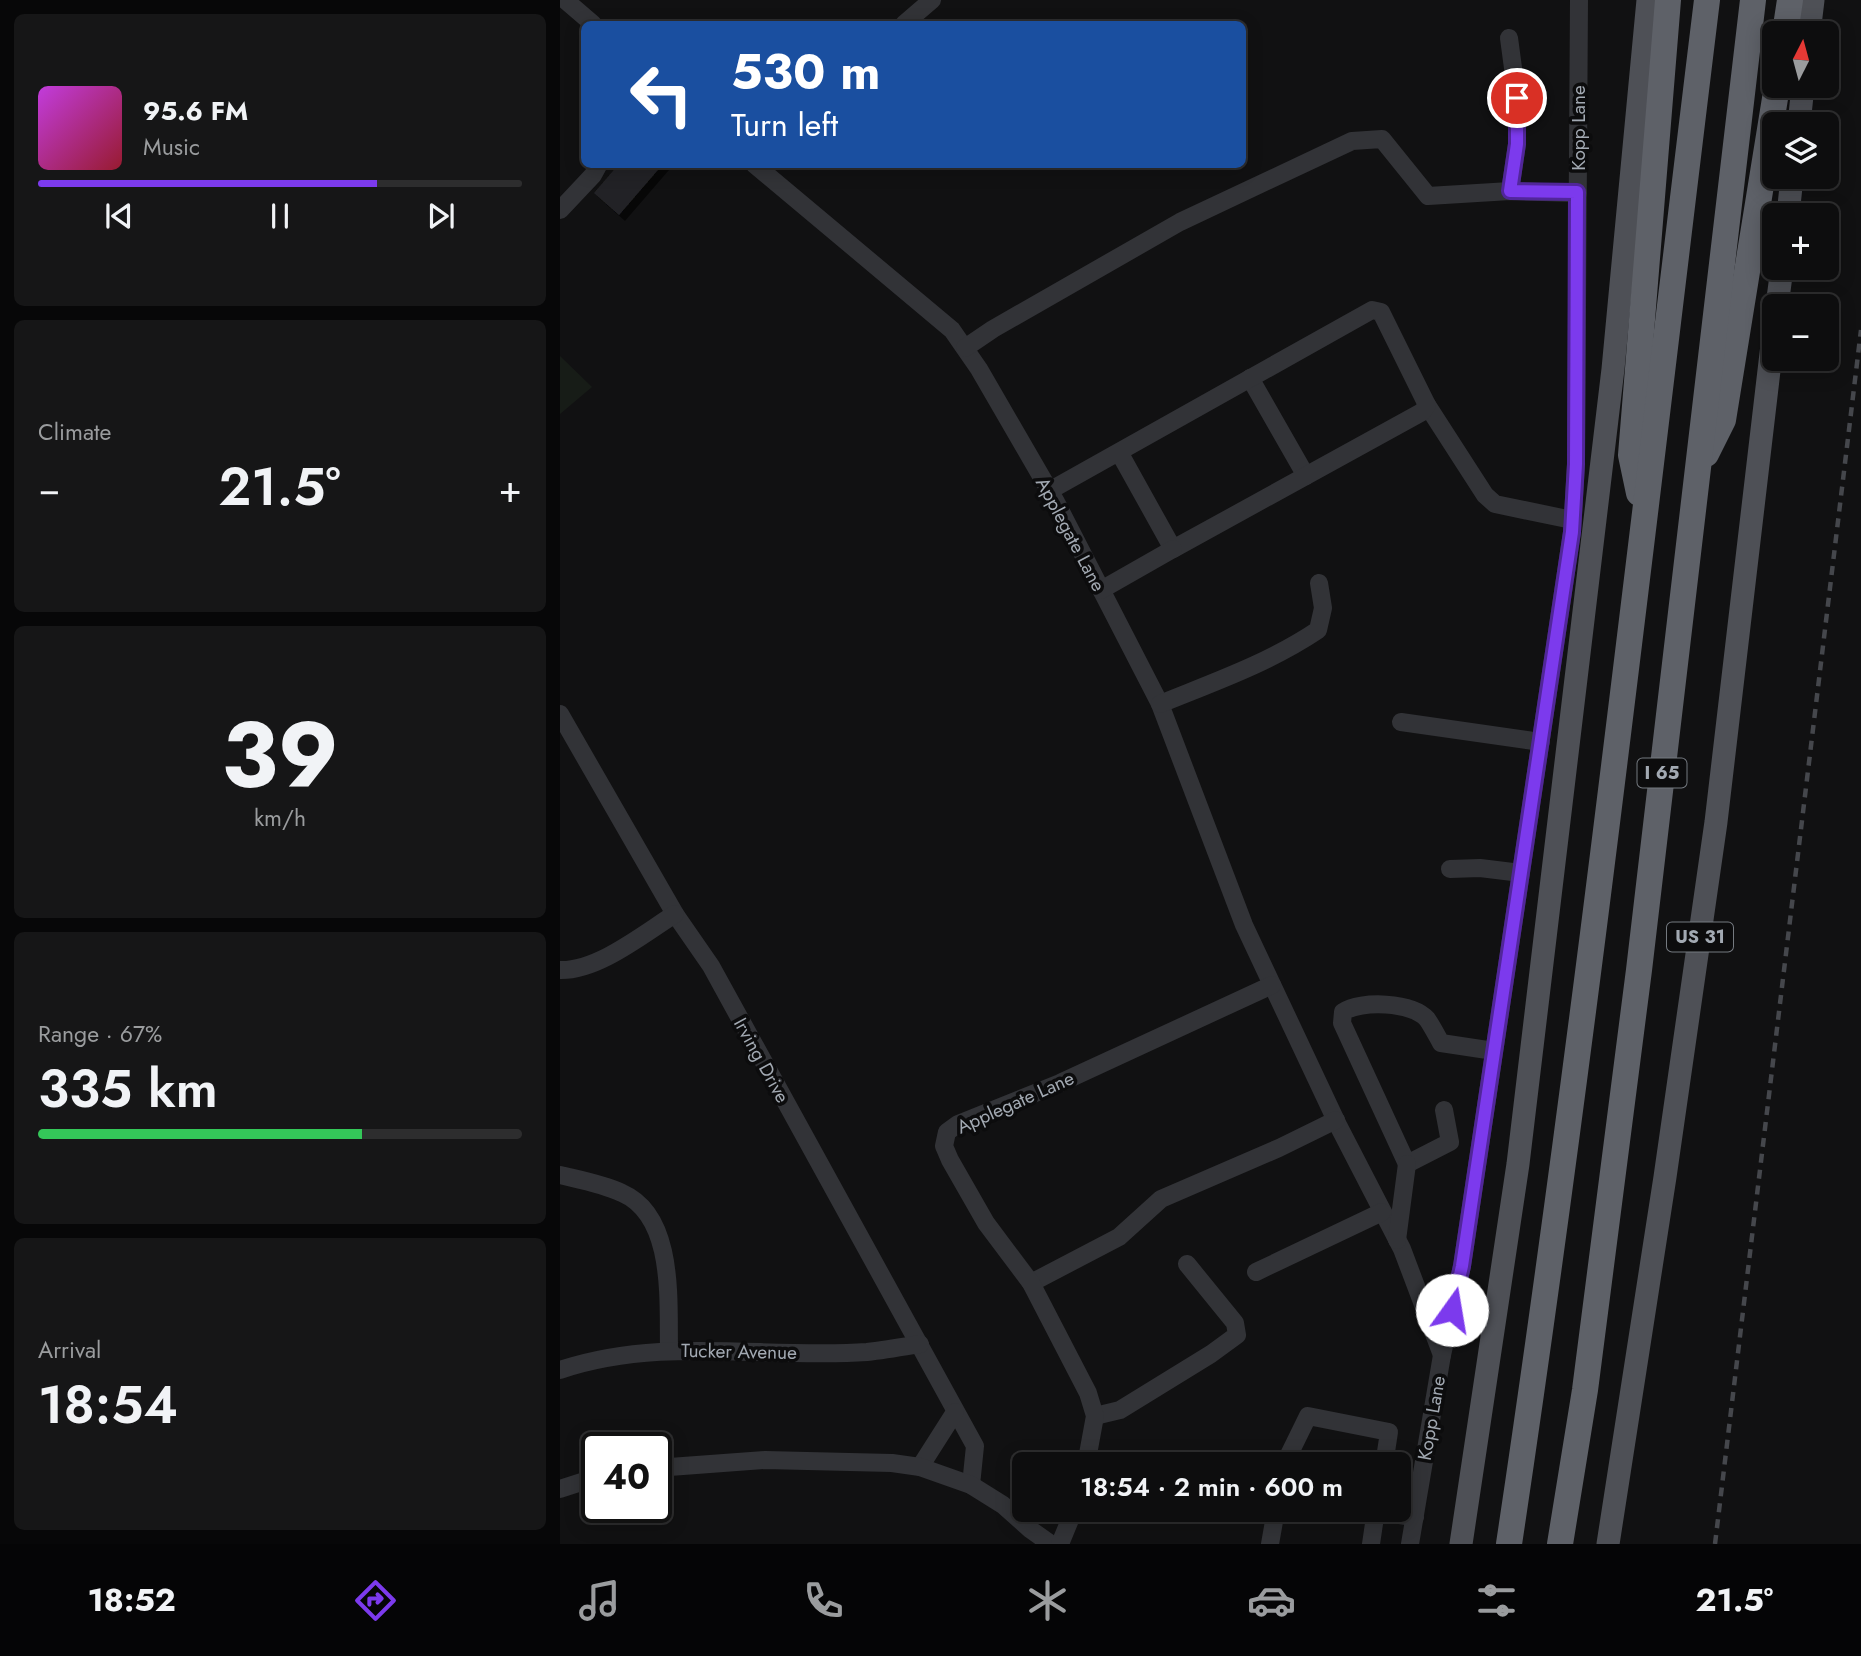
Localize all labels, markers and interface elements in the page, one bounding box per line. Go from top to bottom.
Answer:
north arrow [1762,21,1839,98]
map controls [1762,21,1839,371]
text: 530 m [731,37,880,107]
icon: left [616,49,707,140]
pin [1487,68,1547,128]
icon: arrive [1498,79,1536,117]
street label: Kopp Lane [1565,85,1592,171]
text: 95.6 FM [143,92,248,130]
text: Turn left [731,102,838,148]
button: layers [1762,112,1839,189]
text: Music [143,130,200,164]
icon: previous [100,197,138,235]
icon: pause [261,197,299,235]
icon: next [422,197,460,235]
button: + [1762,203,1839,280]
button: − [1762,294,1839,371]
text: Climate [38,415,111,449]
text: 21.5° [219,449,341,525]
text: − [38,461,60,516]
text: + [499,461,522,516]
street label: Applegate Lane [1029,472,1112,596]
text: 39 [221,690,339,821]
road number: I 65 [1638,758,1686,788]
text: km/h [254,801,306,835]
road number: US 31 [1667,922,1733,952]
street label: Irving Drive [727,1013,796,1108]
text: Range · 67% [38,1017,162,1051]
text: 335 km [38,1051,218,1127]
street label: Applegate Lane [952,1064,1078,1140]
position arrow [1415,1273,1489,1347]
text: Arrival [38,1333,101,1367]
street label: Tucker Avenue [681,1337,797,1366]
text: 18:54 [38,1367,178,1443]
street label: Kopp Lane [1411,1374,1452,1462]
speed limit sign: 40 [581,1432,672,1523]
text: 18:54 · 2 min · 600 m [1080,1468,1343,1506]
icon: directions [351,1576,400,1625]
icon: music [575,1576,624,1625]
icon: phone [799,1576,848,1625]
icon: climate [1023,1576,1072,1625]
icon: car [1247,1576,1296,1625]
icon: filters [1472,1576,1521,1625]
text: 18:52 [88,1577,176,1623]
text: 21.5° [1696,1577,1773,1623]

